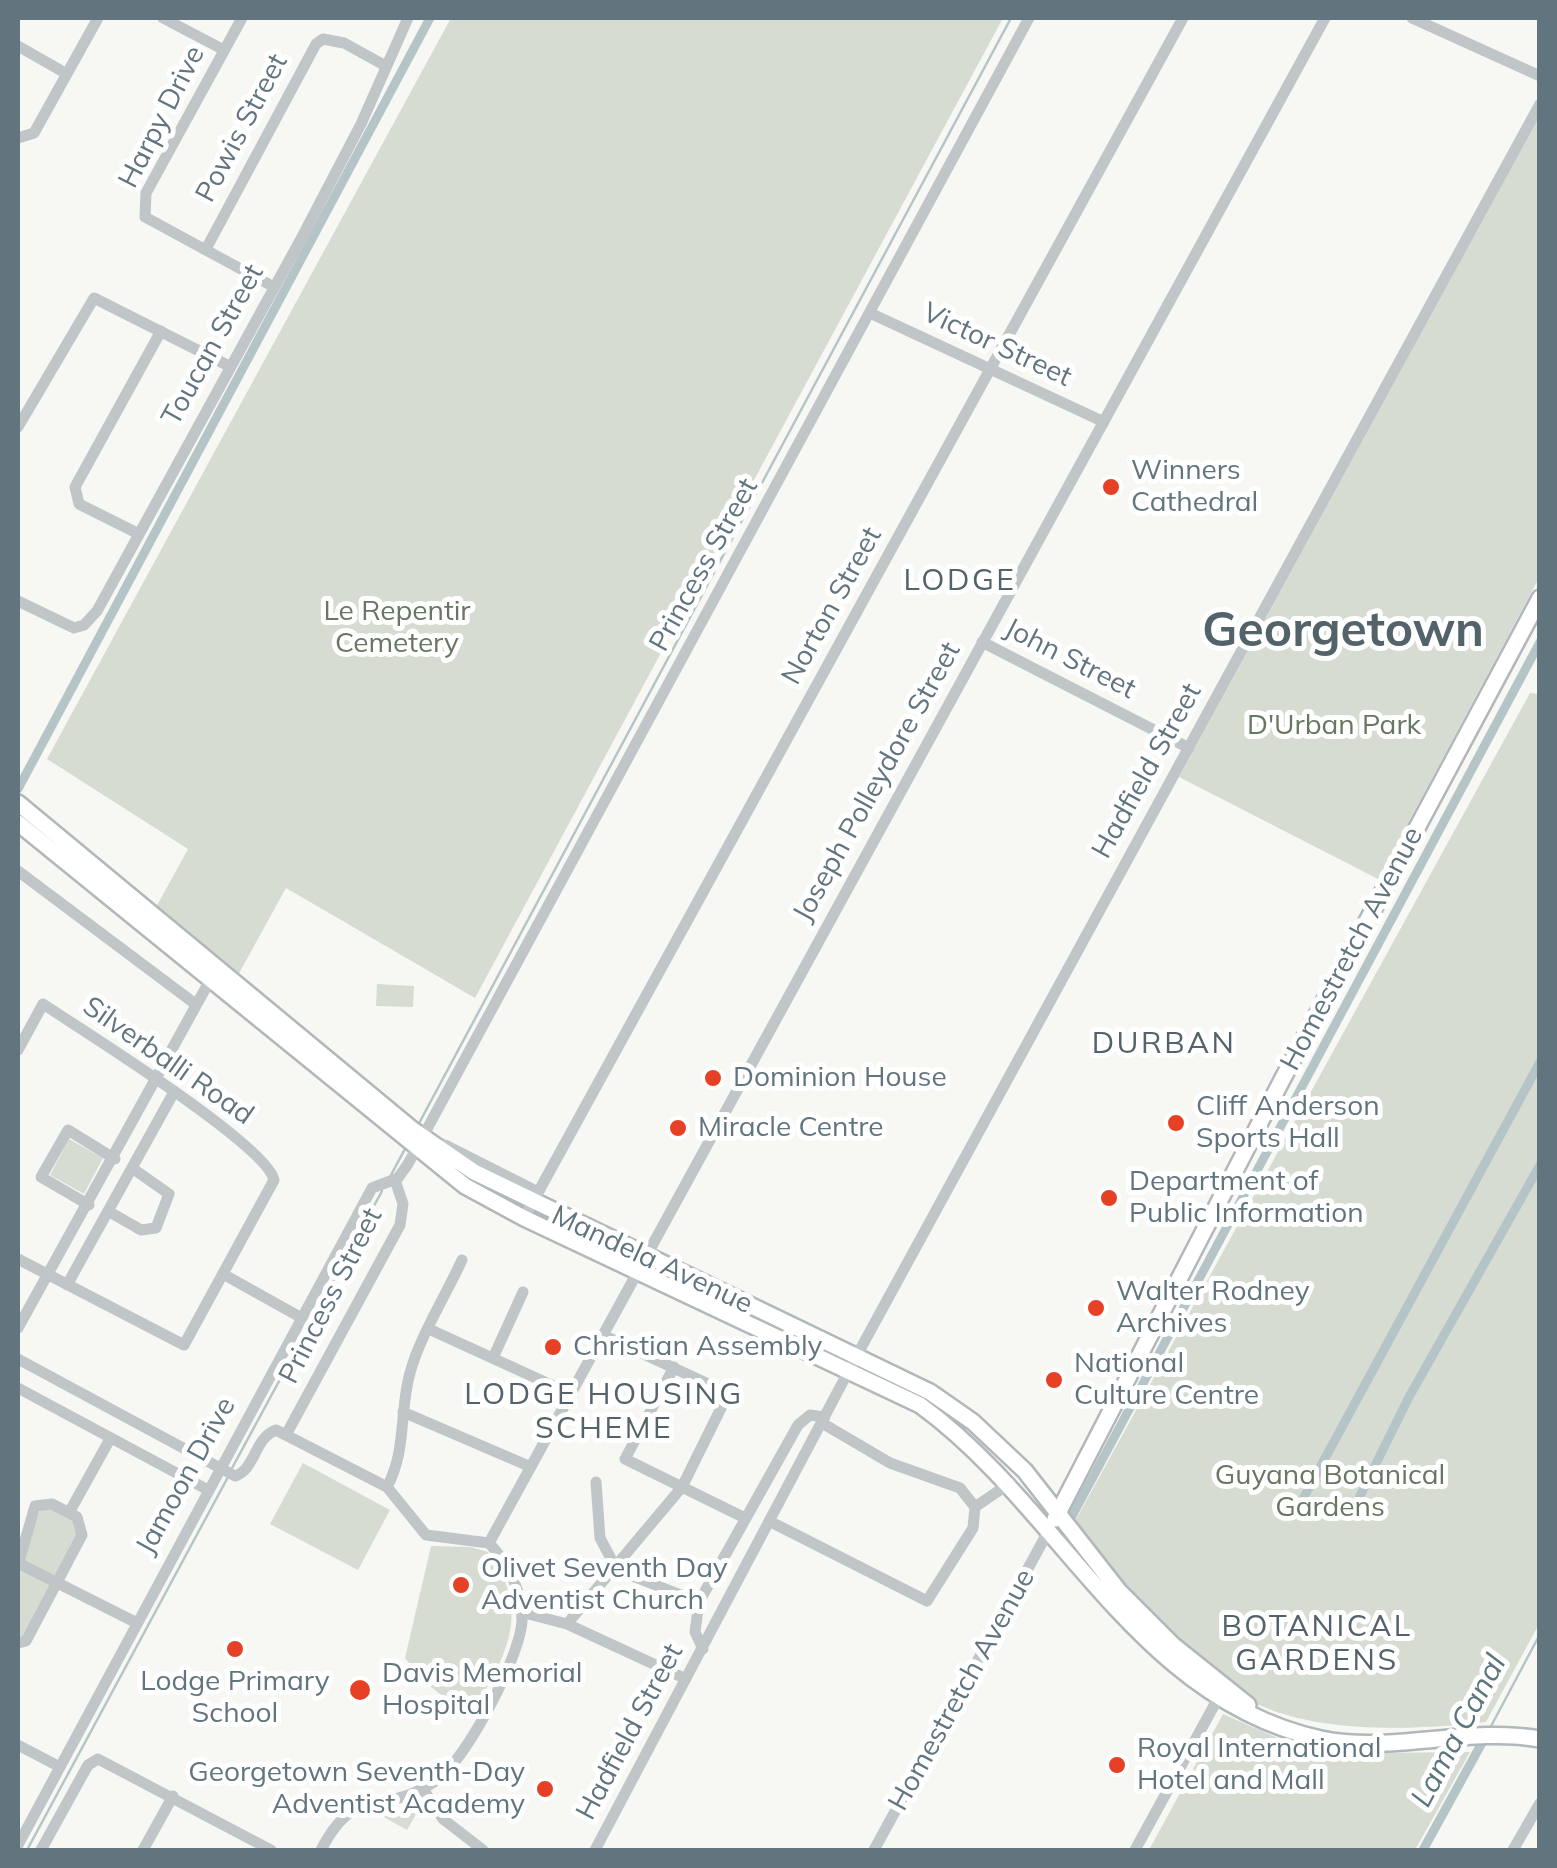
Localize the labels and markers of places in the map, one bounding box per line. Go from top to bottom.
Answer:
place label: Winners Cathedral [1131,454,1258,520]
marker: Winners Cathedral [1100,476,1122,498]
place label: Dominion House [733,1061,947,1095]
marker: Dominion House [702,1067,724,1089]
place label: Cliff Anderson Sports Hall [1196,1090,1380,1156]
place label: Miracle Centre [698,1111,883,1145]
marker: Cliff Anderson Sports Hall [1165,1112,1187,1134]
marker: Miracle Centre [667,1117,689,1139]
place label: Department of Public Information [1129,1165,1364,1231]
marker: Department of Public Information [1098,1187,1120,1209]
place label: Walter Rodney Archives [1116,1275,1310,1341]
marker: Walter Rodney Archives [1085,1297,1107,1319]
place label: Christian Assembly [573,1330,822,1364]
marker: Christian Assembly [542,1336,564,1358]
place label: National Culture Centre [1074,1347,1259,1413]
marker: National Culture Centre [1043,1369,1065,1391]
place label: Olivet Seventh Day Adventist Church [481,1552,728,1618]
marker: Olivet Seventh Day Adventist Church [450,1574,472,1596]
marker: Lodge Primary School [224,1638,246,1660]
place label: Davis Memorial Hospital [382,1657,582,1723]
place label: Lodge Primary School [140,1665,330,1731]
marker: Davis Memorial Hospital [347,1677,373,1703]
place label: Royal International Hotel and Mall [1137,1732,1381,1798]
marker: Royal International Hotel and Mall [1106,1754,1128,1776]
place label: Georgetown Seventh-Day Adventist Academy [188,1756,525,1822]
marker: Georgetown Seventh-Day Adventist Academy [534,1778,556,1800]

